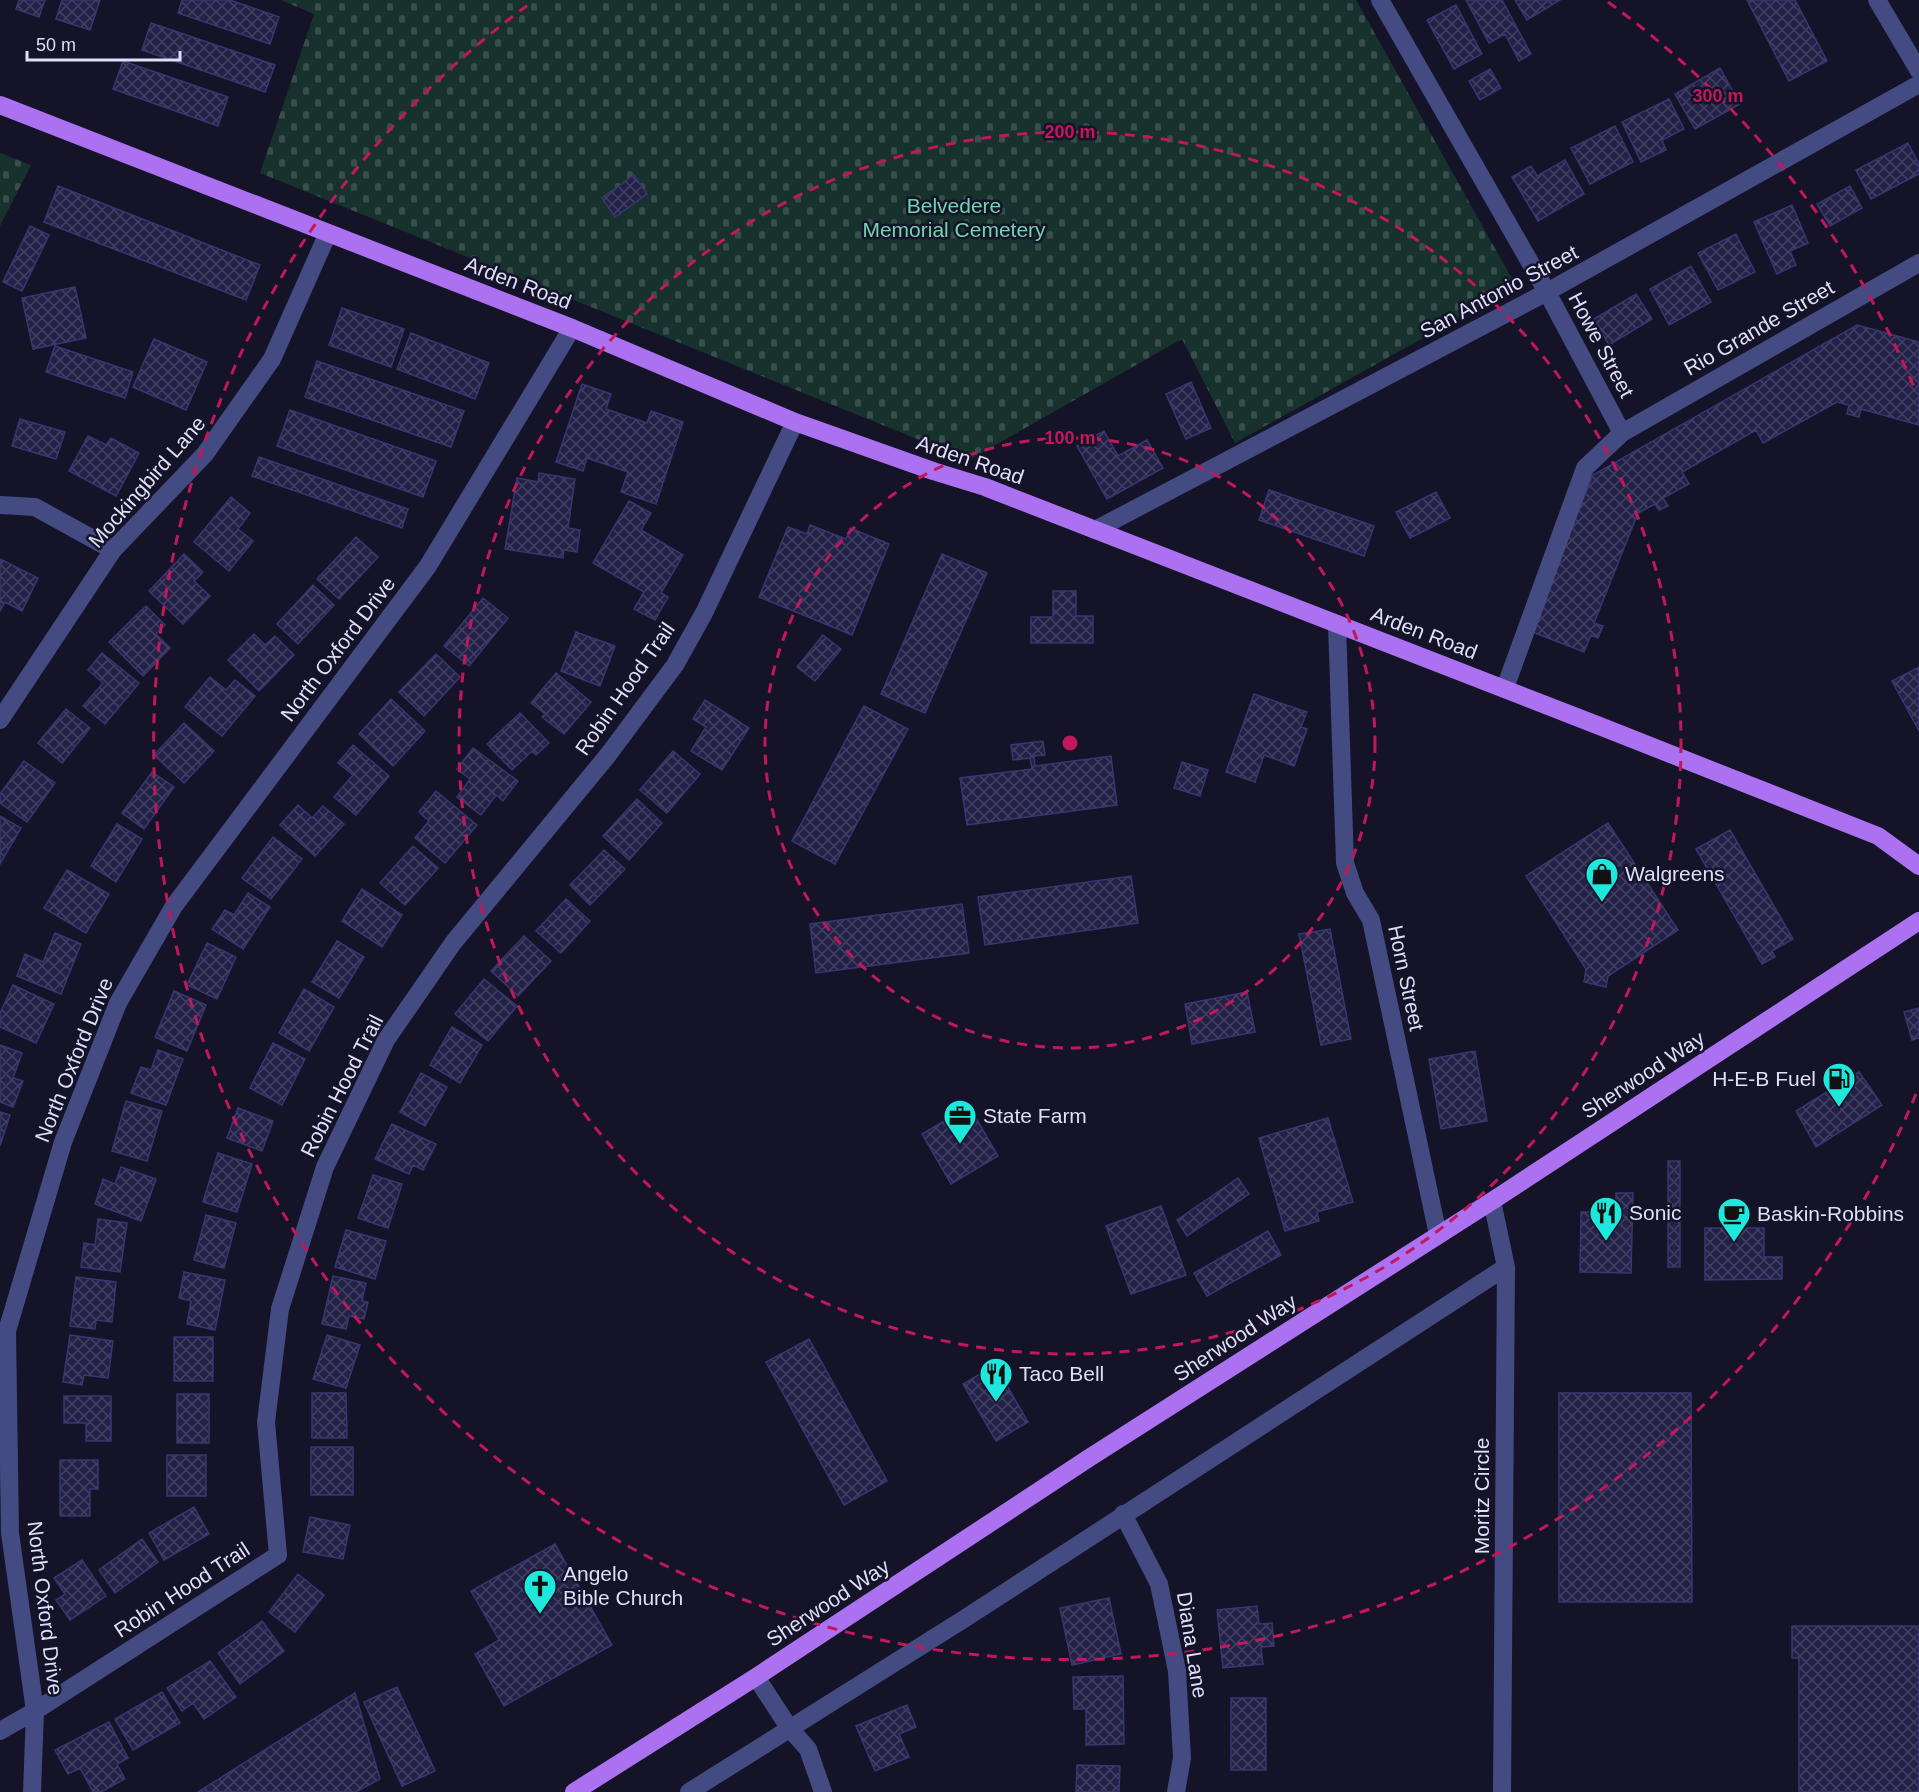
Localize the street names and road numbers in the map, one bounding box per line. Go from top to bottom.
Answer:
street label: San Antonio Street [1416,240,1582,343]
street label: Arden Road [462,252,575,313]
street label: Rio Grande Street [1680,275,1838,380]
street label: Howe Street [1564,288,1639,401]
street label: Mockingbird Lane [84,412,210,552]
street label: Arden Road [913,430,1027,489]
street label: North Oxford Drive [276,572,399,726]
street label: Arden Road [1368,602,1481,663]
street label: Robin Hood Trail [570,618,679,759]
street label: Horn Street [1384,923,1429,1033]
street label: North Oxford Drive [30,974,117,1145]
street label: Robin Hood Trail [296,1011,387,1161]
street label: Sherwood Way [1577,1026,1709,1123]
street label: Sherwood Way [1169,1289,1301,1386]
street label: Moritz Circle [1470,1438,1493,1554]
street label: North Oxford Drive [23,1520,68,1696]
street label: Robin Hood Trail [110,1537,254,1642]
street label: Sherwood Way [762,1554,894,1651]
street label: Diana Lane [1173,1590,1212,1700]

